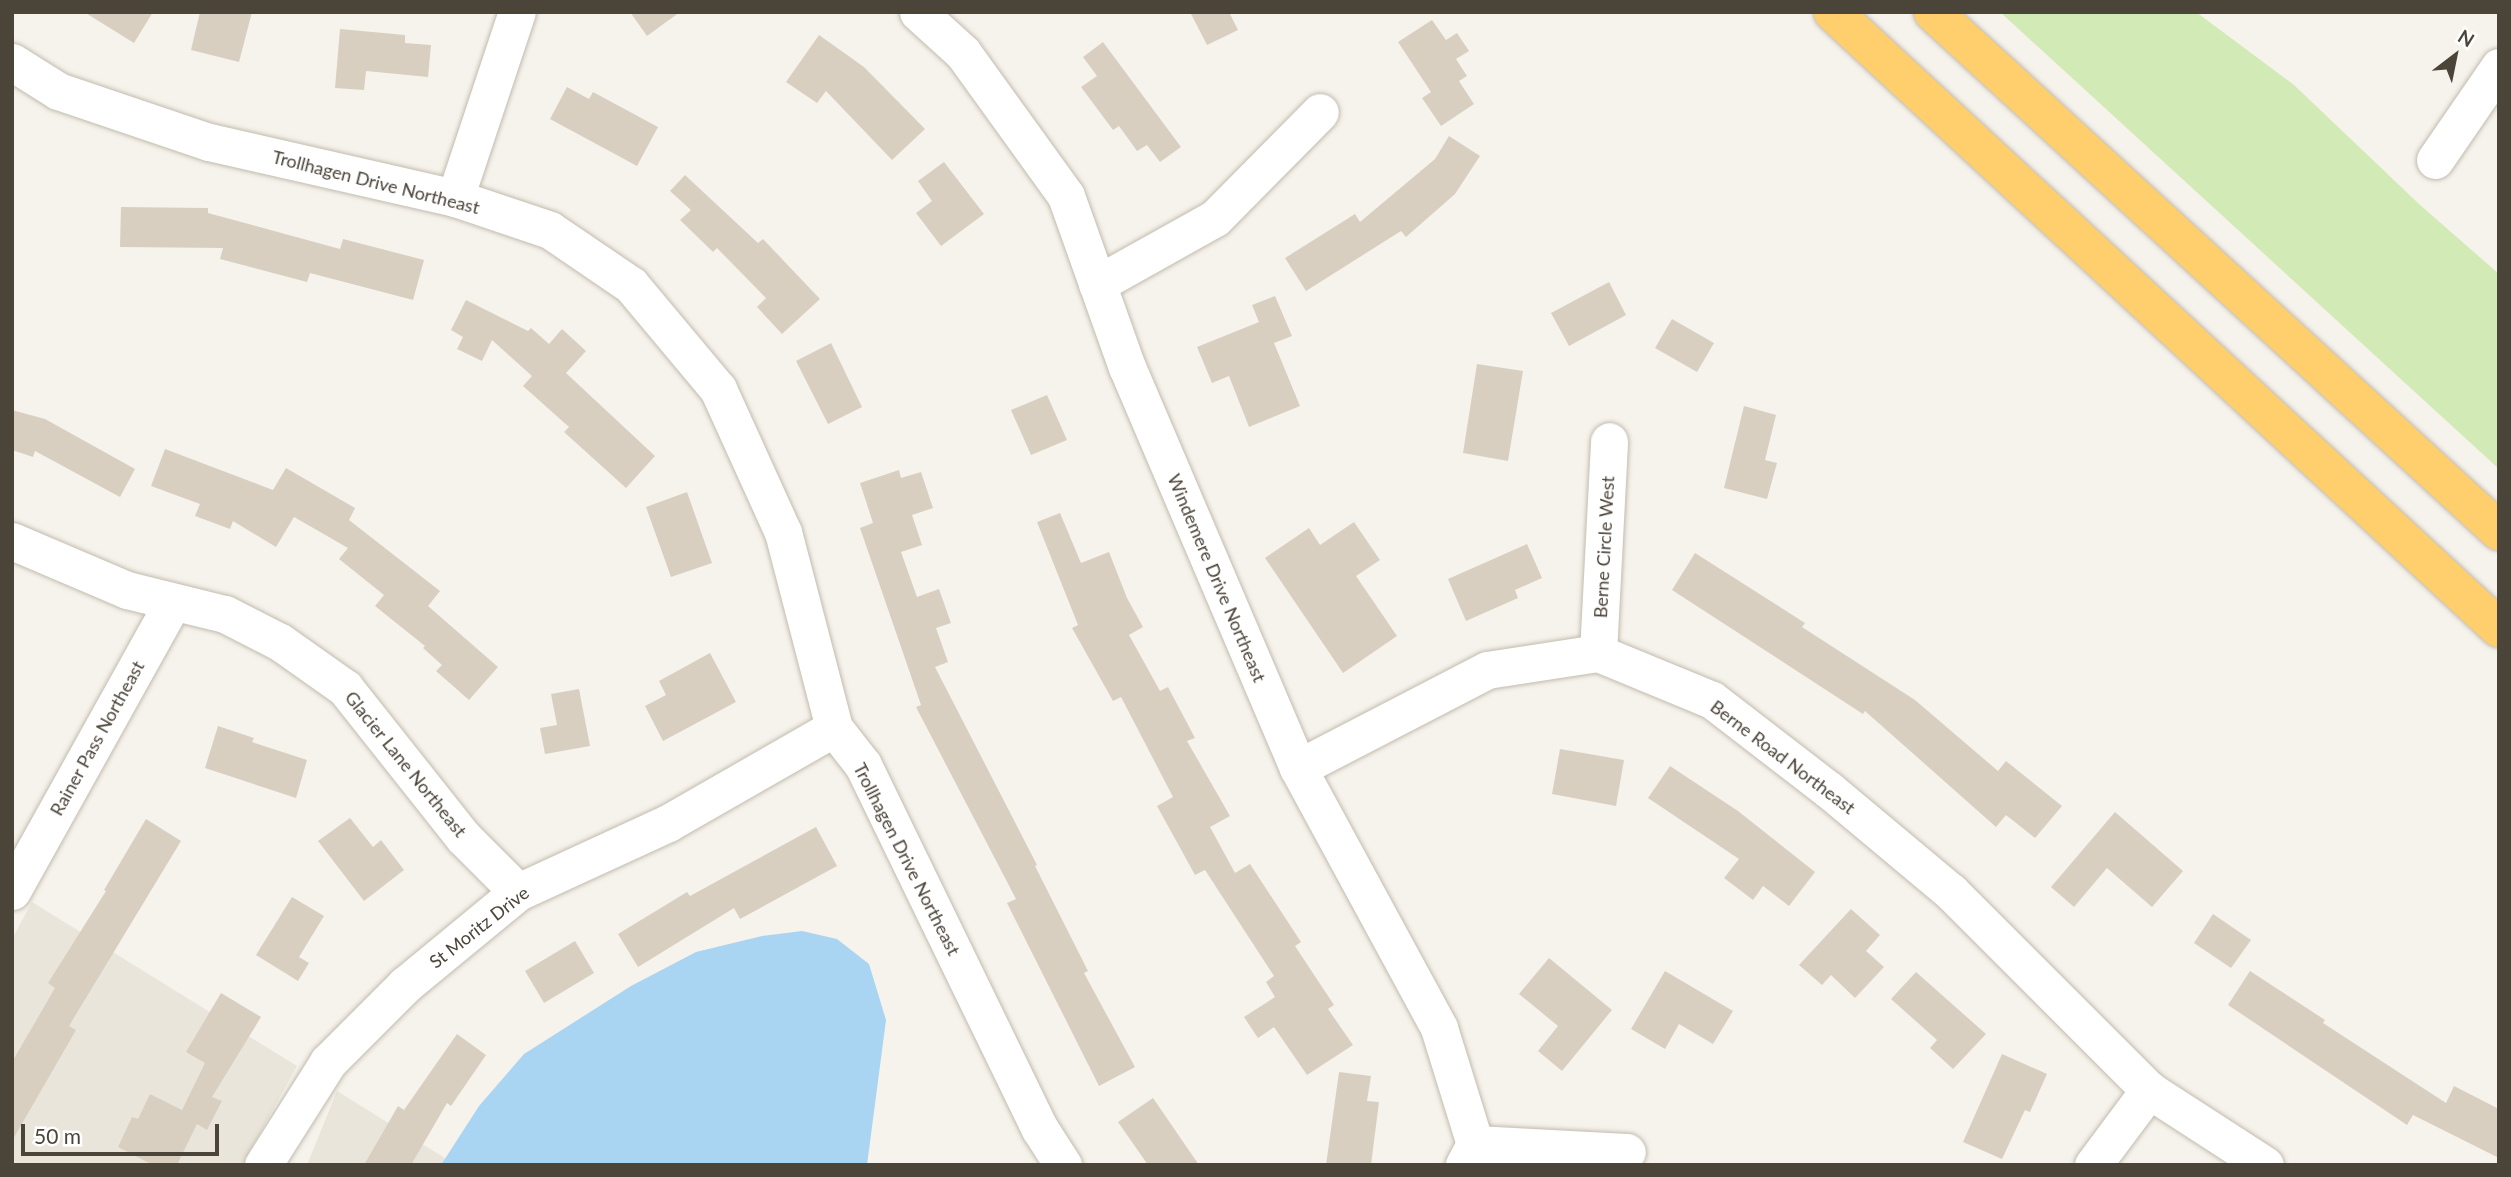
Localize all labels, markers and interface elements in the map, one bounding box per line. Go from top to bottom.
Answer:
north arrow [2420,21,2490,91]
text: N [2454,24,2479,51]
street label: Trollhagen Drive Northeast [270,146,482,218]
street label: Windemere Drive Northeast [1163,471,1271,685]
street label: Berne Circle West [1589,475,1619,619]
street label: Rainer Pass Northeast [45,657,149,819]
street label: Glacier Lane Northeast [340,687,472,841]
street label: Berne Road Northeast [1706,696,1860,818]
street label: Trollhagen Drive Northeast [849,759,965,959]
street label: St Moritz Drive [425,882,533,972]
scale bar [24,1110,222,1154]
text: 50 m [34,1123,81,1148]

